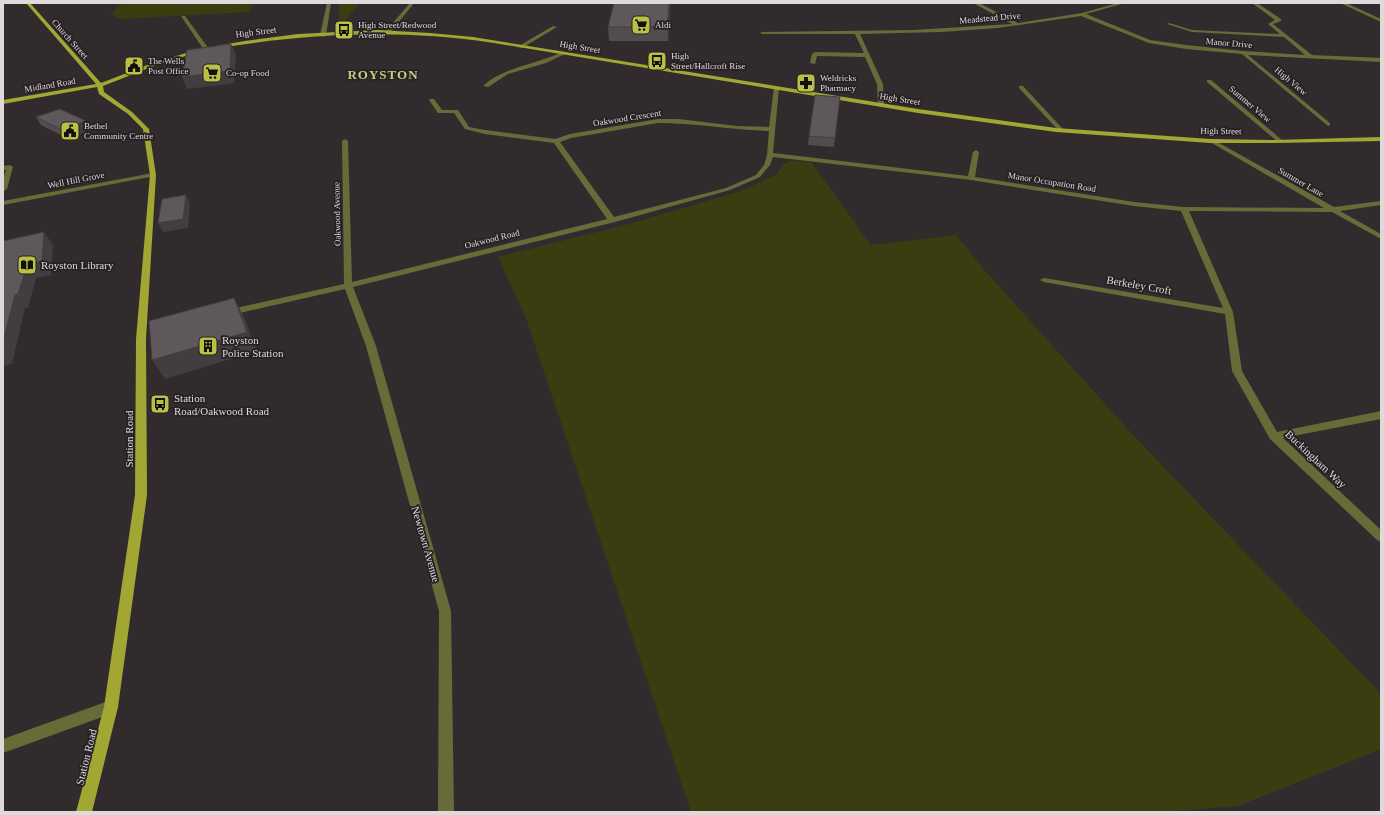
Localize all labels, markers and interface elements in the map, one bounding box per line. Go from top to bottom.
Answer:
street label: Meadstead Drive [959,10,1021,26]
supermarket icon: Aldi [630,14,652,36]
street label: Church Street [50,17,91,61]
bus stop icon: High Street/Redwood Avenue [333,19,355,41]
place label: High Street/Redwood Avenue [358,20,437,40]
place label: Aldi [655,20,672,30]
street label: High Street [235,24,278,39]
street label: Manor Drive [1205,36,1253,50]
street label: High Street [559,39,602,55]
bus stop icon: High Street/Hallcroft Rise [646,50,668,72]
place label: High Street/Hallcroft Rise [671,51,745,71]
public building icon: The Wells Post Office [123,55,145,77]
place label: The Wells Post Office [148,56,189,76]
supermarket icon: Co-op Food [201,62,223,84]
street label: High View [1273,65,1310,98]
district label: ROYSTON [347,67,419,82]
place label: Co-op Food [226,68,270,78]
pharmacy icon: Weldricks Pharmacy [795,72,817,94]
place label: Weldricks Pharmacy [820,73,857,93]
street label: Midland Road [24,75,77,94]
street label: Summer View [1227,84,1273,125]
street label: High Street [879,91,922,107]
street label: Oakwood Crescent [592,108,662,128]
public building icon: Bethel Community Centre [59,120,81,142]
place label: Bethel Community Centre [84,121,153,141]
street label: High Street [1200,126,1242,136]
street label: Summer Lane [1277,165,1325,199]
street label: Well Hill Grove [47,170,105,190]
street label: Manor Occupation Road [1007,170,1097,194]
street label: Oakwood Avenue [331,182,343,246]
street label: Oakwood Road [464,227,521,251]
library icon: Royston Library [16,254,38,276]
place label: Royston Library [41,259,114,271]
street label: Berkeley Croft [1106,273,1172,297]
place label: Royston Police Station [222,334,284,359]
building icon: Royston Police Station [197,335,219,357]
place label: Station Road/Oakwood Road [174,392,270,417]
bus stop icon: Station Road/Oakwood Road [149,393,171,415]
street label: Station Road [123,410,135,468]
street label: Buckingham Way [1283,428,1349,491]
street label: Newtown Avenue [409,505,443,583]
street label: Station Road [73,727,99,786]

